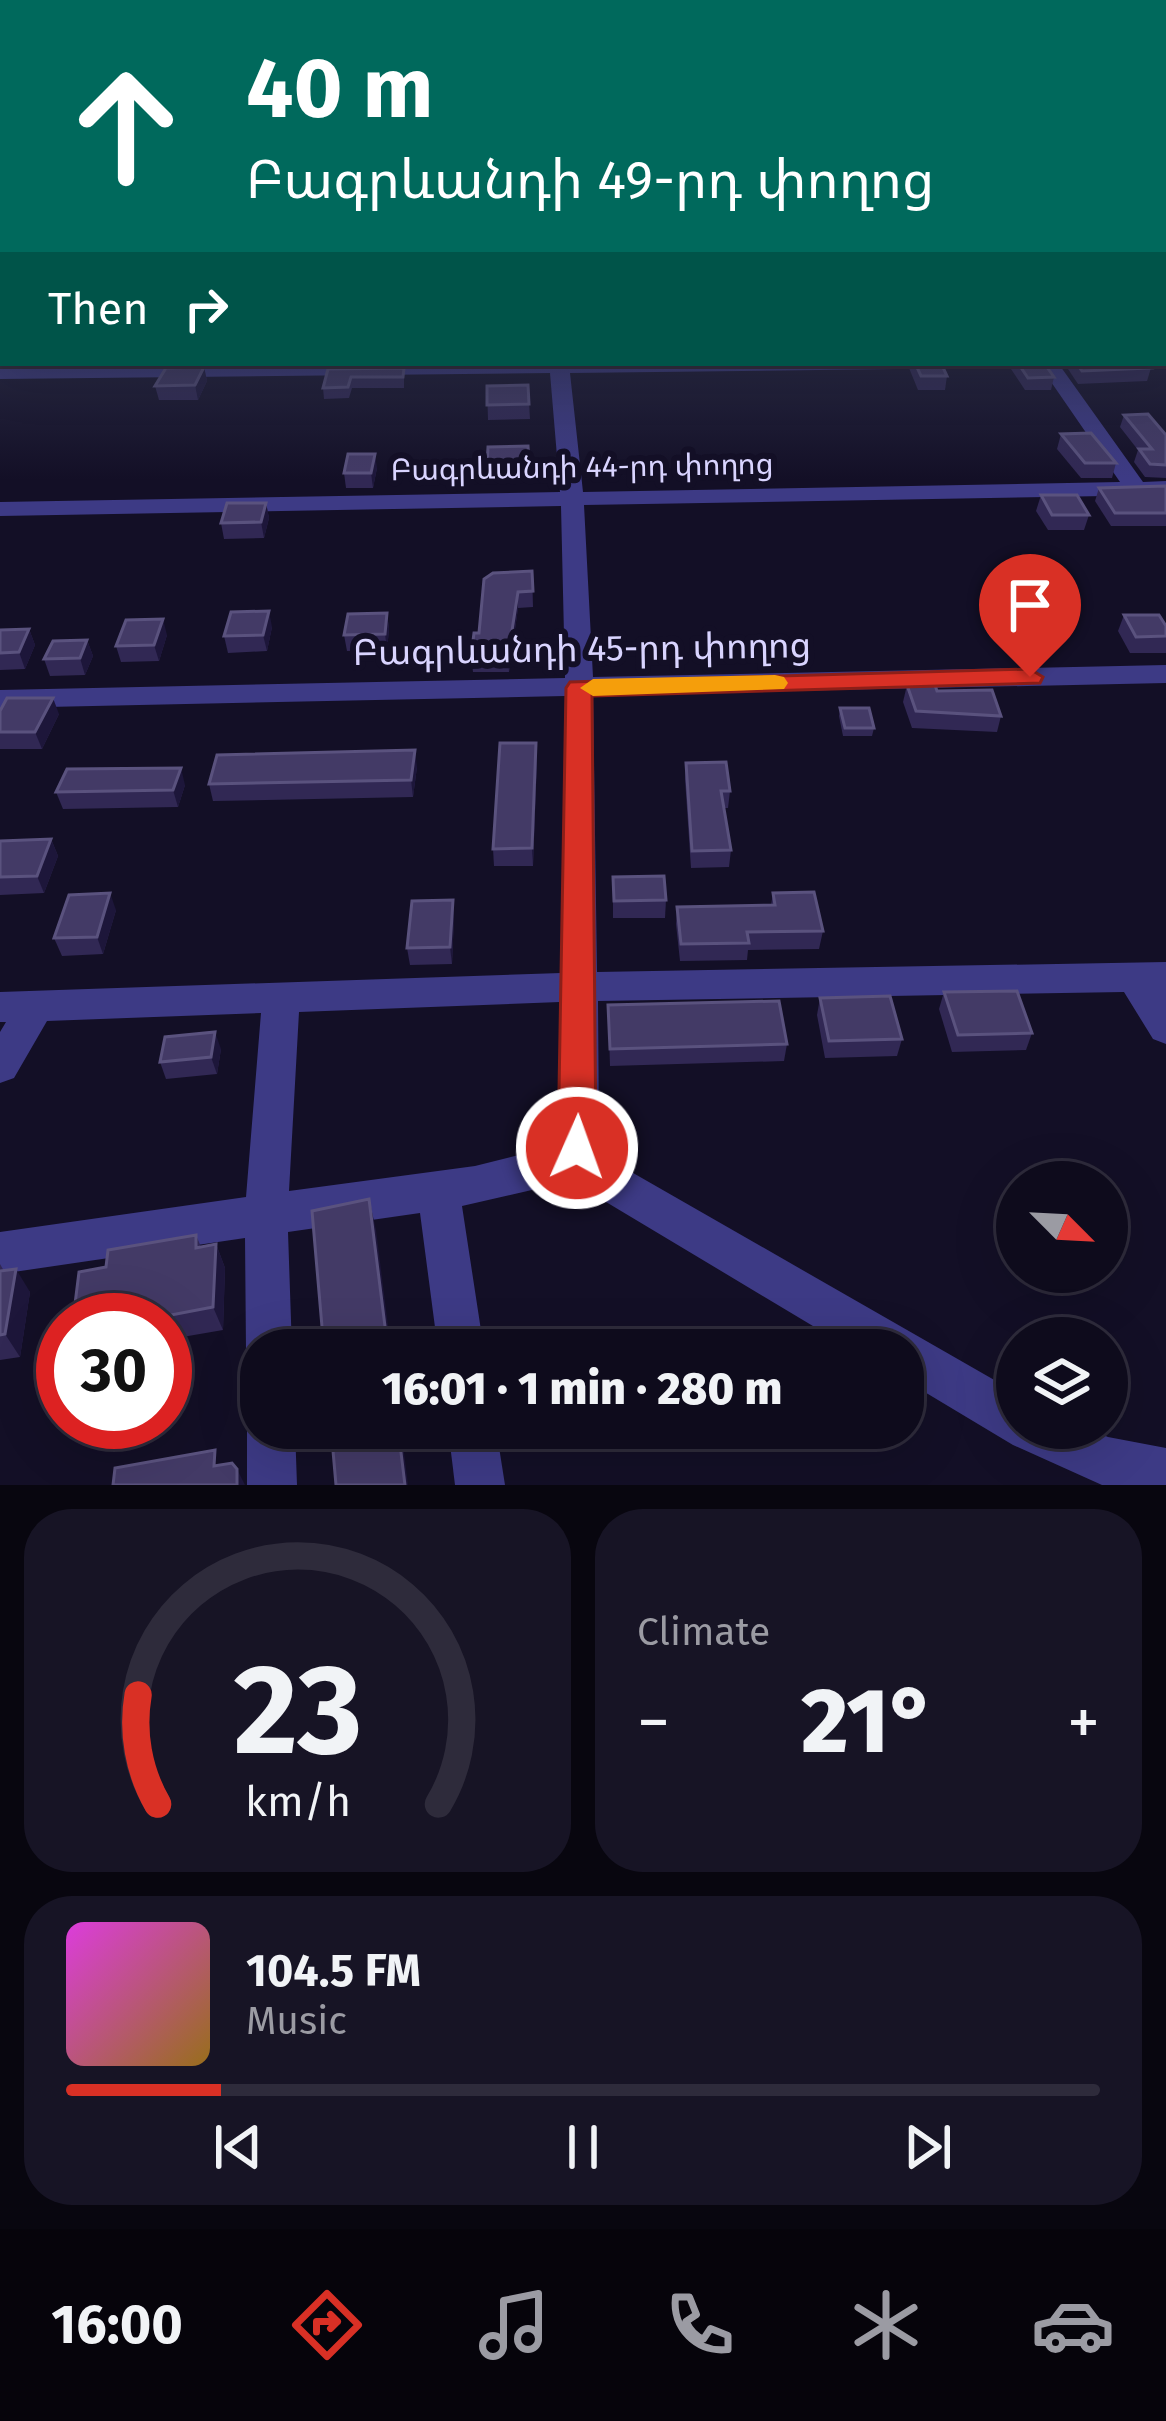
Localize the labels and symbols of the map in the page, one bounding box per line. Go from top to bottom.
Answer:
street label: Բագրևանդի 44-րդ փողոց [390,446,774,488]
pin [979,554,1081,677]
street label: Բագրևանդի 45-րդ փողոց [353,623,812,675]
position arrow [514,1085,640,1211]
north arrow [996,1161,1128,1293]
speed limit sign: 30 [36,1293,192,1449]

